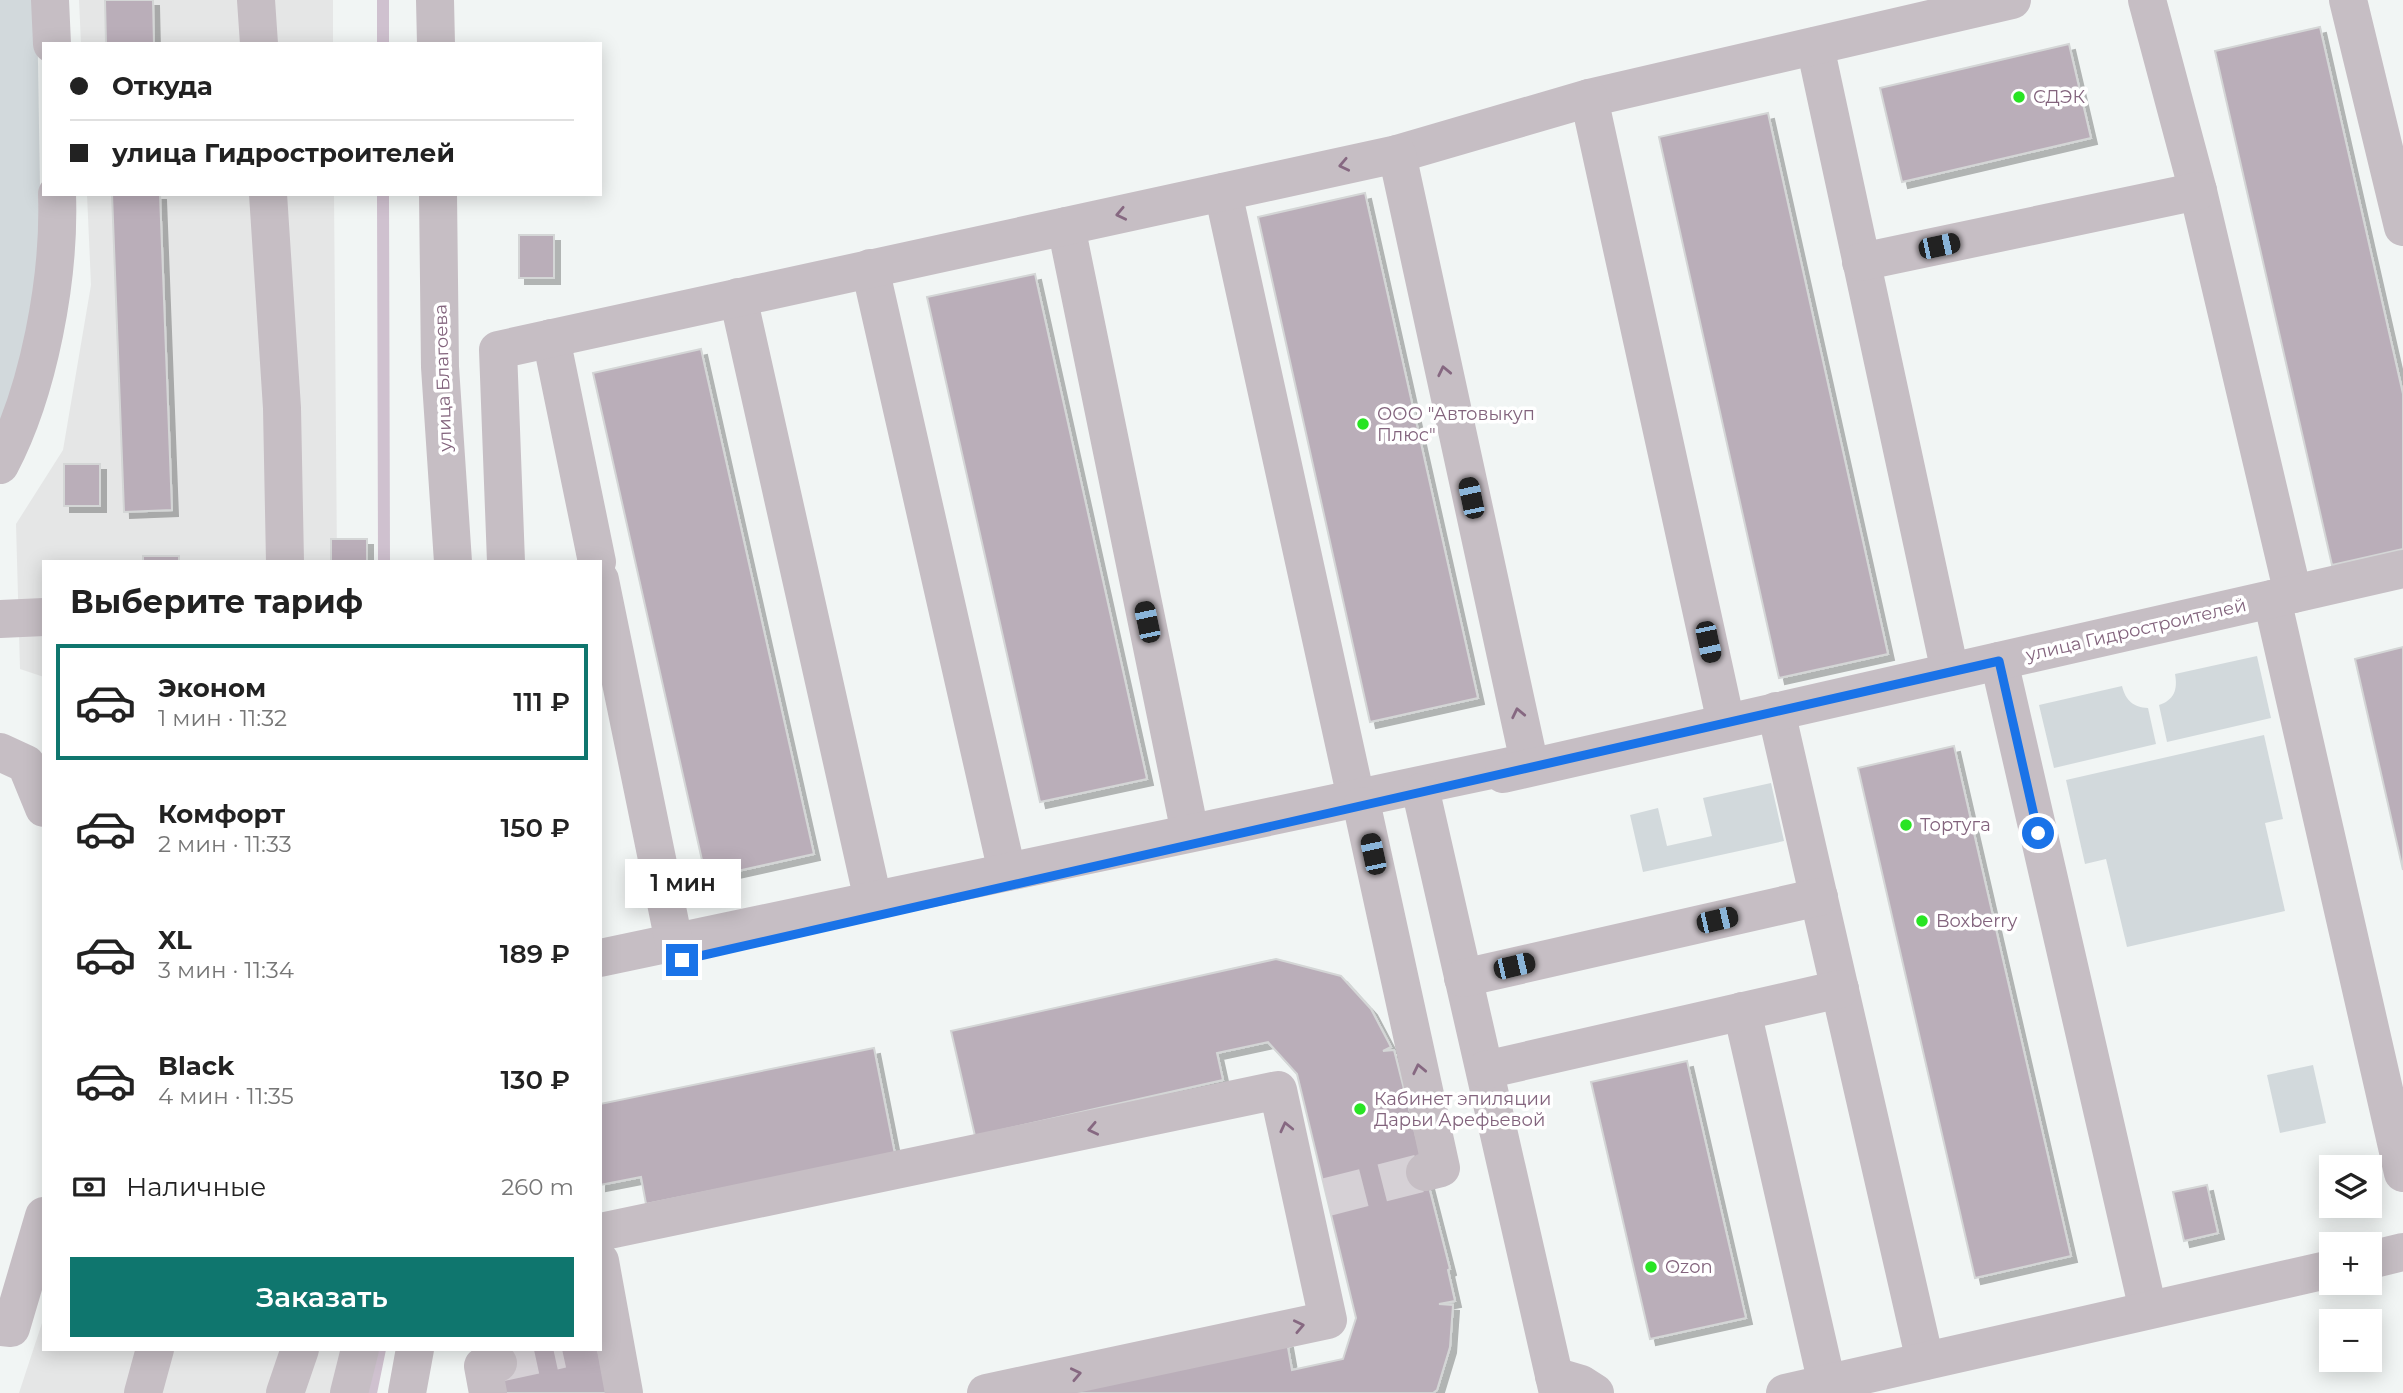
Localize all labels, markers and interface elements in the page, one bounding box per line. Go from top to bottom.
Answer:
text: Откуда [112,70,213,102]
place label: СДЭК [2033,86,2086,108]
marker: СДЭК [2011,89,2027,105]
text: улица Гидростроителей [112,137,455,169]
one-way arrow [1338,157,1350,172]
one-way arrow [1115,206,1127,220]
car [1917,231,1962,261]
street label: улица Благоева [429,304,457,453]
one-way arrow [1438,365,1452,377]
place label: ООО "Автовыкуп Плюс" [1377,403,1535,446]
marker: ООО "Автовыкуп Плюс" [1355,416,1371,432]
car [1457,475,1486,521]
text: Выберите тариф [70,582,363,621]
street label: улица Гидростроителей [2023,594,2248,666]
car [1133,599,1162,645]
car [1694,619,1723,665]
icon: car [74,671,137,734]
text: Эконом [158,672,266,704]
text: 111 ₽ [513,686,570,718]
text: 1 мин · 11:32 [158,704,287,732]
one-way arrow [1511,707,1526,719]
icon: car [74,797,137,860]
text: Комфорт [158,798,285,830]
text: 150 ₽ [500,812,570,844]
place label: Тортуга [1920,814,1991,836]
marker: Тортуга [1898,817,1914,833]
route start [2022,817,2054,849]
text: 2 мин · 11:33 [158,830,292,858]
car [1359,831,1388,877]
callout: 1 мин [624,858,740,908]
text: 1 мин [650,869,716,897]
car [1695,905,1740,935]
place label: Boxberry [1936,910,2017,932]
marker: Boxberry [1914,913,1930,929]
icon: car [74,923,137,986]
text: XL [158,924,192,956]
text: 189 ₽ [500,938,570,970]
route end [666,944,698,976]
car [1492,951,1537,981]
text: 3 мин · 11:34 [158,956,294,984]
icon: car [74,1049,137,1112]
text: Black [158,1050,234,1082]
one-way arrow [1413,1063,1428,1075]
text: 130 ₽ [500,1064,570,1096]
text: 4 мин · 11:35 [158,1082,294,1110]
place label: Кабинет эпиляции Дарьи Арефьевой [1374,1088,1551,1131]
marker: Кабинет эпиляции Дарьи Арефьевой [1352,1101,1368,1117]
one-way arrow [1087,1120,1099,1135]
one-way arrow [1280,1121,1295,1133]
map controls [2319,1155,2382,1372]
button: layers [2319,1155,2382,1218]
icon: cash [70,1168,108,1206]
text: Наличные [126,1171,266,1203]
text: 260 m [501,1173,574,1201]
button: + [2319,1232,2382,1295]
place label: Ozon [1665,1256,1713,1278]
button: Заказать [70,1257,574,1337]
marker: Ozon [1643,1259,1659,1275]
button: − [2319,1309,2382,1372]
one-way arrow [1293,1320,1305,1334]
one-way arrow [1070,1367,1082,1382]

